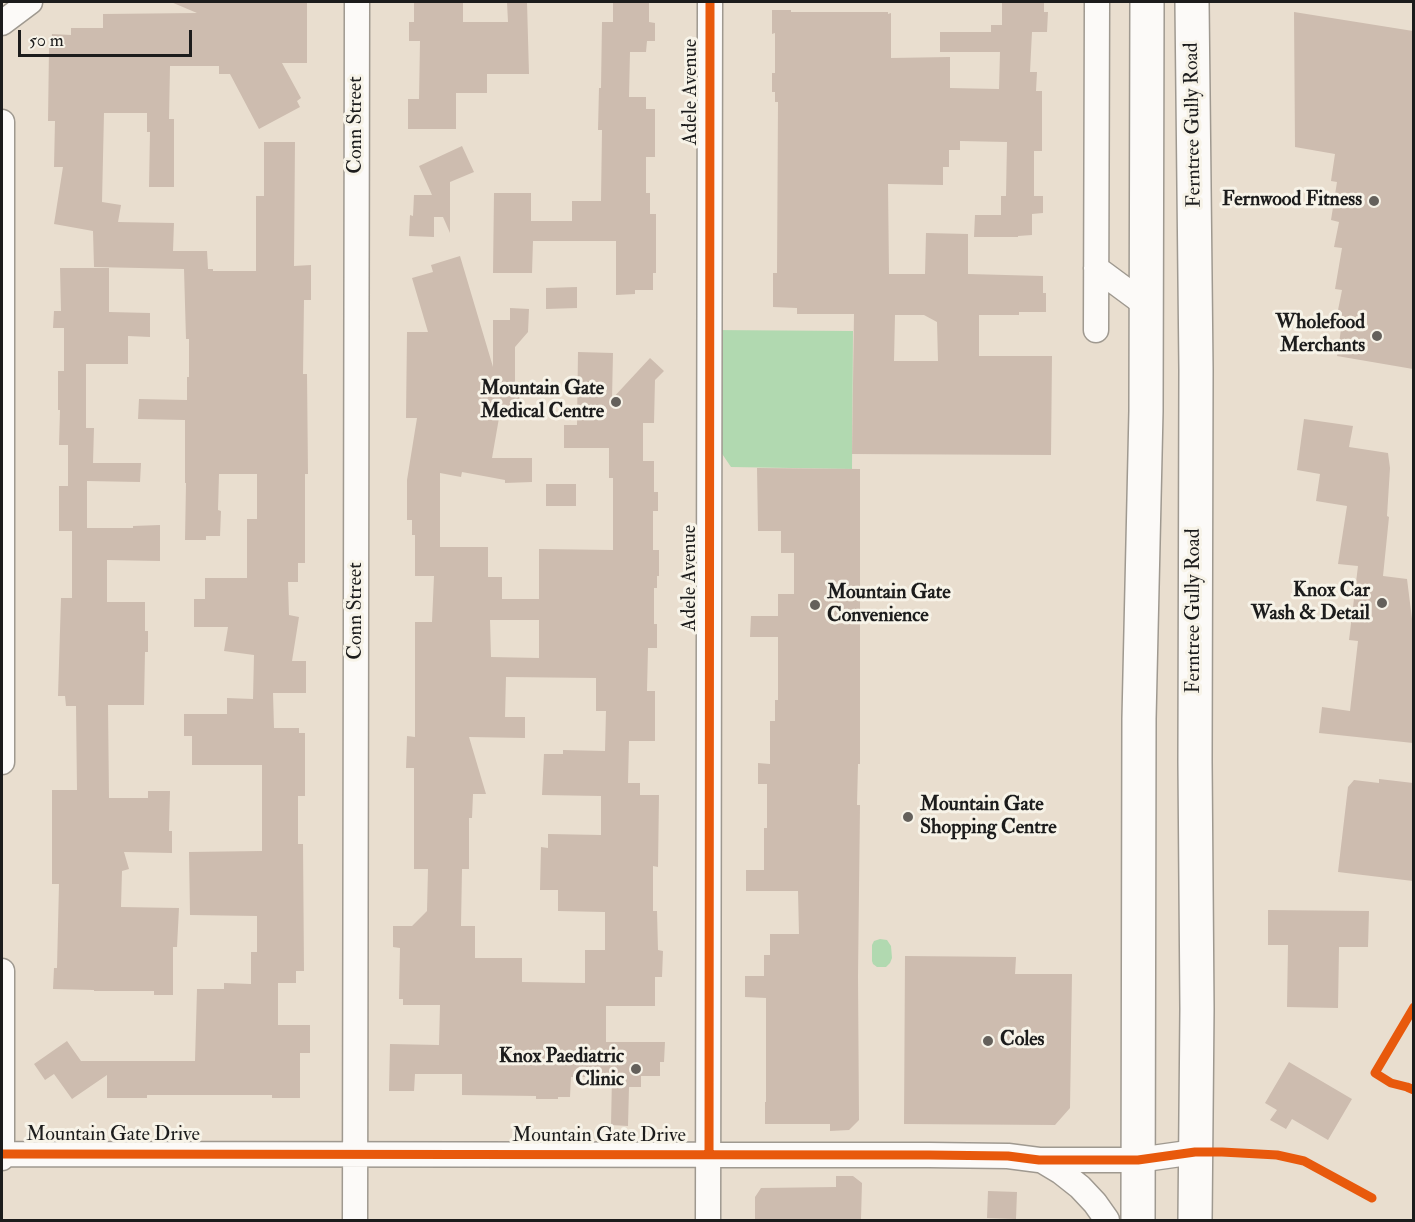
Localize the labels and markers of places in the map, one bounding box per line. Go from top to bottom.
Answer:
place label: Fernwood Fitness [1222,189,1362,213]
marker: Fernwood Fitness [1367,194,1381,208]
place label: Wholefood Merchants [1276,312,1365,359]
marker: Wholefood Merchants [1370,329,1384,343]
place label: Mountain Gate Medical Centre [480,378,604,425]
marker: Mountain Gate Medical Centre [609,395,623,409]
place label: Knox Car Wash & Detail [1251,580,1370,627]
place label: Mountain Gate Convenience [827,582,951,629]
marker: Knox Car Wash & Detail [1375,596,1389,610]
marker: Mountain Gate Convenience [808,598,822,612]
place label: Mountain Gate Shopping Centre [920,794,1056,841]
marker: Mountain Gate Shopping Centre [901,810,915,824]
place label: Coles [1000,1029,1044,1053]
marker: Coles [981,1034,995,1048]
place label: Knox Paediatric Clinic [499,1046,624,1093]
marker: Knox Paediatric Clinic [629,1062,643,1076]

